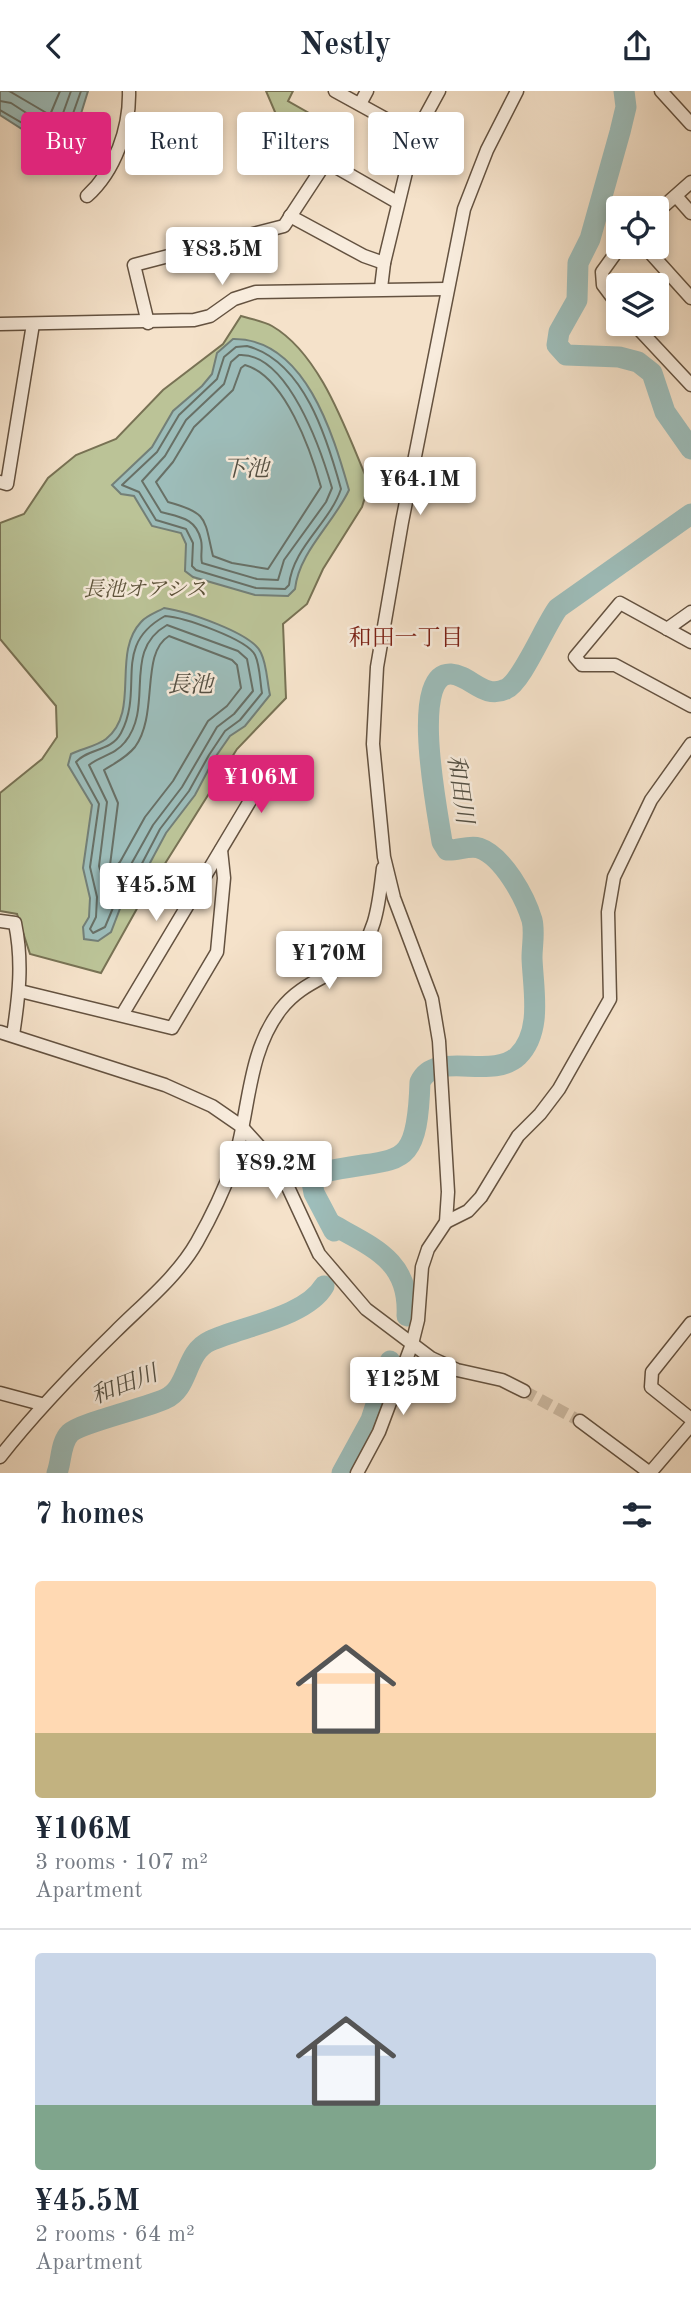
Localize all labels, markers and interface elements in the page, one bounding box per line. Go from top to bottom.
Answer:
icon: back [35,27,73,65]
icon: share [618,27,656,65]
text: Nestly [300,30,391,62]
chip: Buy [21,112,111,175]
chip: Rent [125,112,223,175]
chip: Filters [237,112,354,175]
chip: New [368,112,464,175]
map controls [606,196,669,336]
button: locate [606,196,669,259]
pin: ¥83.5M [165,227,279,287]
text: ¥83.5M [182,238,262,261]
button: layers [606,273,669,336]
water label: 下池 [223,457,272,481]
pin: ¥64.1M [363,457,477,517]
text: ¥64.1M [380,468,460,491]
park label: 長池オアシス [83,578,207,601]
district label: 和田一丁目 [349,625,464,650]
water label: 長池 [167,672,216,697]
water label: 和田川 [443,753,478,828]
pin: ¥106M [212,755,310,815]
text: ¥106M [224,766,298,789]
pin: ¥45.5M [99,863,213,923]
text: ¥45.5M [116,874,196,897]
pin: ¥170M [280,932,378,991]
text: ¥170M [292,942,366,965]
pin: ¥89.2M [219,1141,333,1201]
text: ¥89.2M [236,1152,316,1175]
pin: ¥125M [354,1357,452,1417]
water label: 和田川 [87,1359,164,1409]
text: ¥125M [366,1368,440,1391]
icon: filters [618,1496,656,1534]
text: 7 homes [35,1500,144,1530]
icon: home [283,1626,409,1752]
text: ¥106M [35,1815,131,1845]
text: 3 rooms · 107 m² [35,1851,208,1874]
text: Apartment [35,1879,143,1902]
icon: home [283,1998,409,2124]
text: ¥45.5M [35,2187,140,2217]
text: 2 rooms · 64 m² [35,2223,195,2246]
text: Apartment [35,2251,143,2274]

